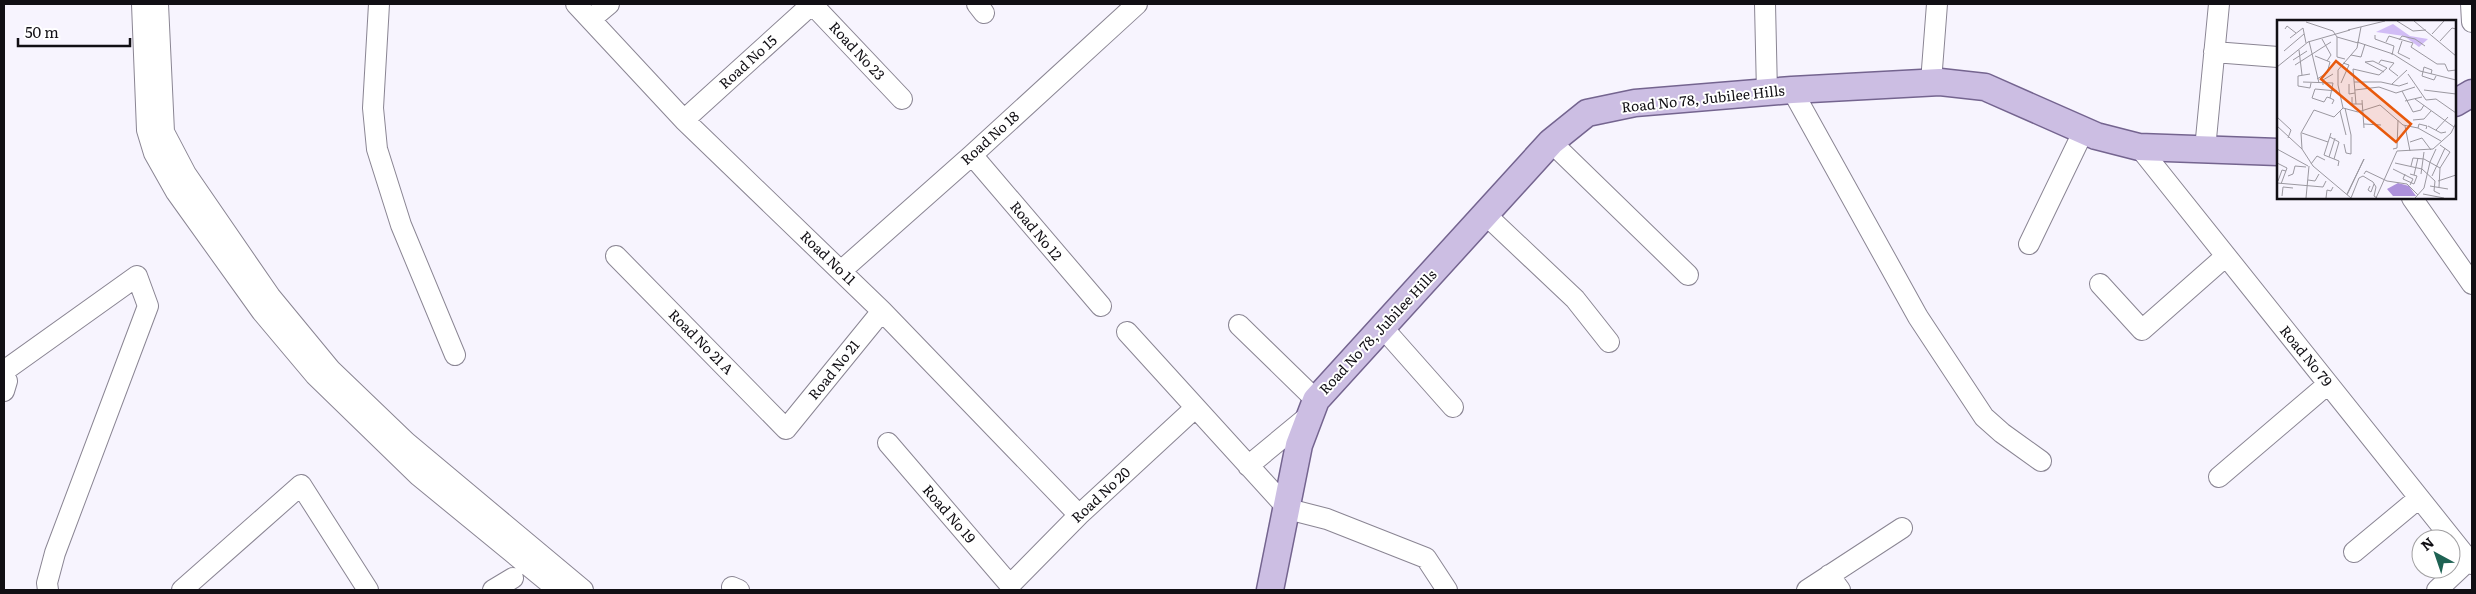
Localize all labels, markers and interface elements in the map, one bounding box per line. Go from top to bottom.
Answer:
scale bar [18,15,130,47]
street label: Road No 23 [825,17,890,84]
text: 50 m [25,20,59,43]
inset map [2277,20,2456,199]
street label: Road No 15 [714,30,781,93]
street label: Road No 78, Jubilee Hills [1620,79,1786,117]
street label: Road No 18 [956,105,1023,169]
street label: Road No 12 [1006,197,1067,264]
street label: Road No 11 [797,226,861,289]
street label: Road No 78, Jubilee Hills [1314,264,1441,398]
street label: Road No 21 A [665,304,739,379]
street label: Road No 79 [2276,321,2338,390]
street label: Road No 21 [803,335,864,403]
street label: Road No 20 [1066,462,1134,527]
street label: Road No 19 [919,480,981,547]
north arrow [2411,529,2461,579]
text: N [2416,532,2438,555]

